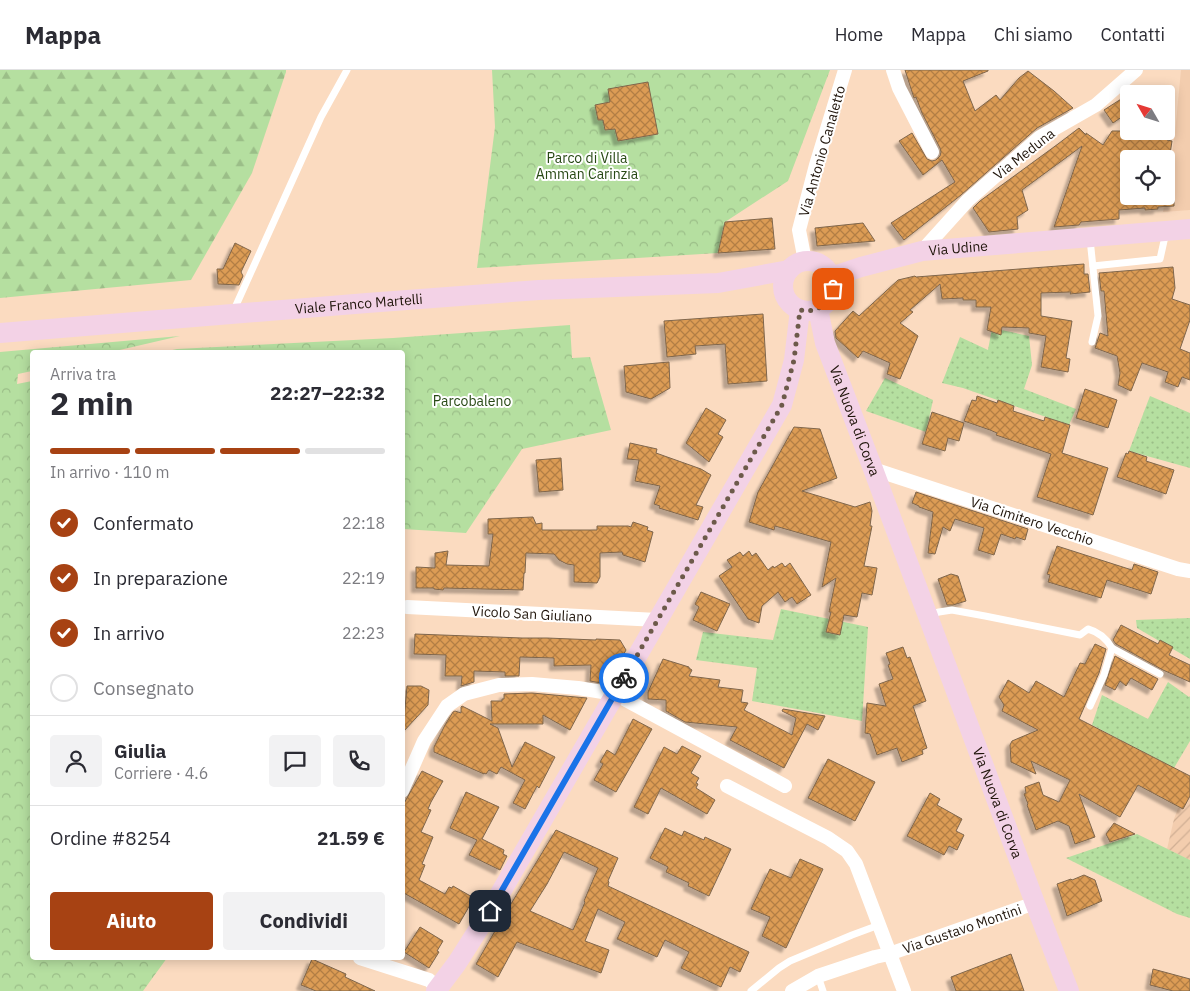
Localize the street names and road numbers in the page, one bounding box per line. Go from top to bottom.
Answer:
street label: Via Antonio Canaletto [795,83,849,219]
street label: Via Meduna [990,124,1059,184]
street label: Via Udine [928,237,989,259]
street label: Viale Franco Martelli [294,290,423,318]
street label: Via Nuova di Corva [825,363,884,479]
street label: Via Cimitero Vecchio [968,493,1096,549]
street label: Vicolo San Giuliano [471,602,593,626]
street label: Via Nuova di Corva [969,745,1027,861]
street label: Via Gustavo Montini [900,900,1024,958]

